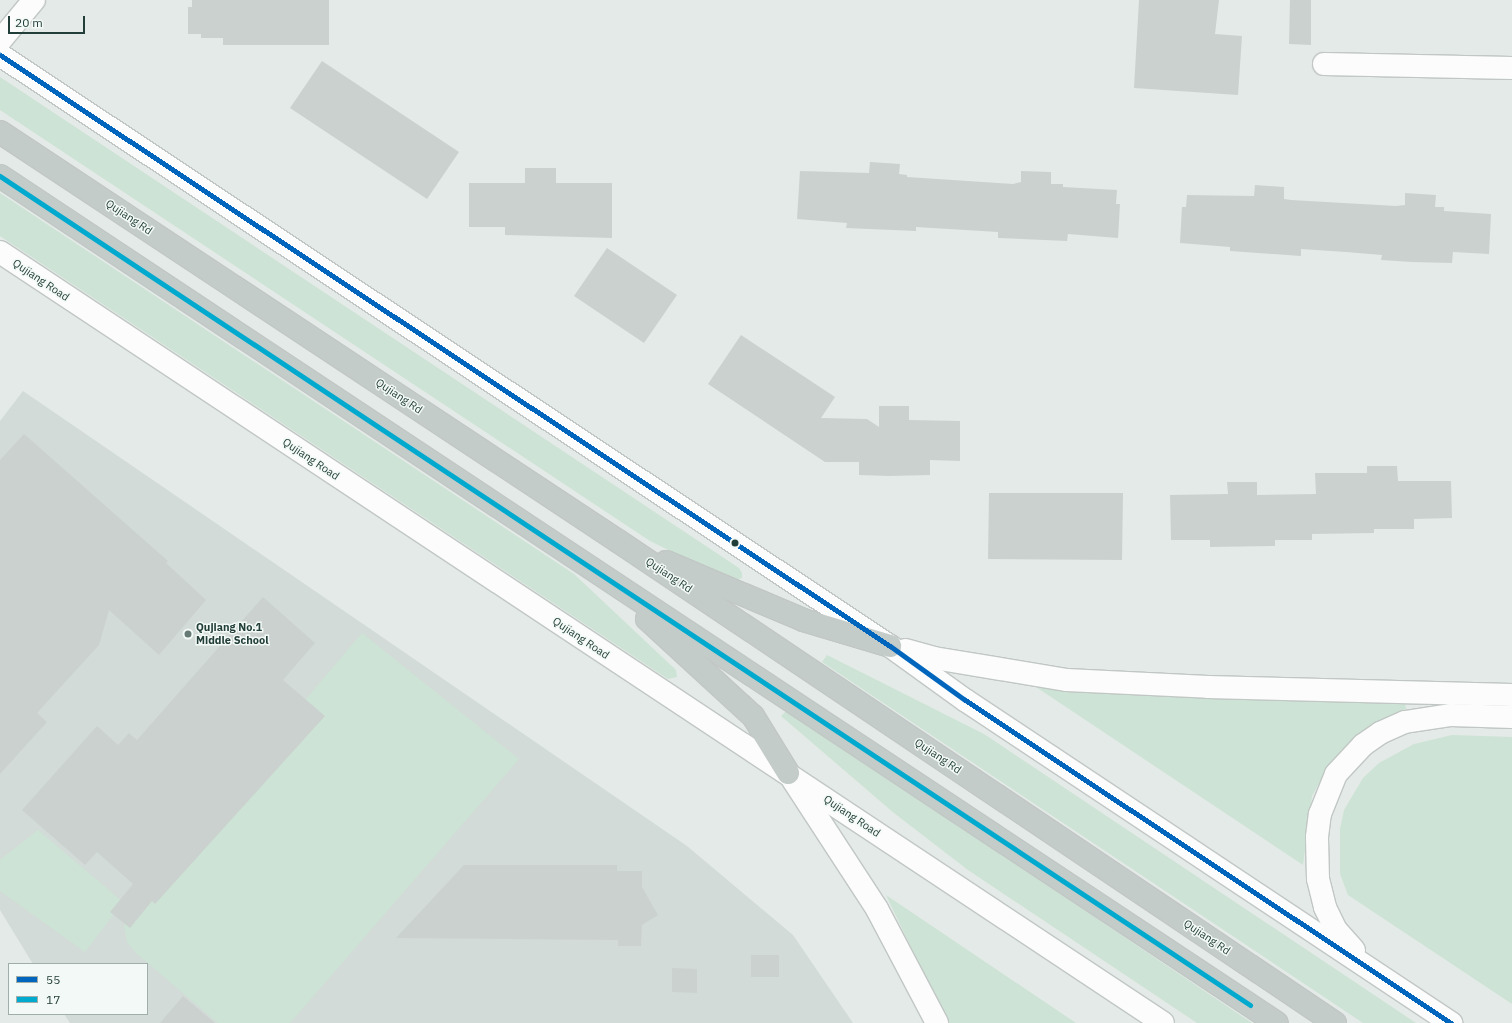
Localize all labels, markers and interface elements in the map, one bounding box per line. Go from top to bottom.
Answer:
scale bar [10,8,87,34]
text: 20 m [15,15,43,30]
street label: Qujiang Rd [103,197,155,237]
street label: Qujiang Road [10,256,72,304]
street label: Qujiang Rd [373,376,425,416]
street label: Qujiang Road [280,435,342,483]
unlabelled marker [730,538,740,548]
street label: Qujiang Rd [643,555,695,595]
street label: Qujiang Road [550,614,612,662]
place label: Qujiang No.1 Middle School [196,621,268,647]
marker: Qujiang No.1 Middle School [183,629,193,639]
street label: Qujiang Rd [912,736,964,776]
street label: Qujiang Road [821,792,883,840]
street label: Qujiang Rd [1181,917,1233,957]
legend [8,963,148,1015]
text: 55 [46,972,60,987]
text: 17 [46,992,60,1007]

